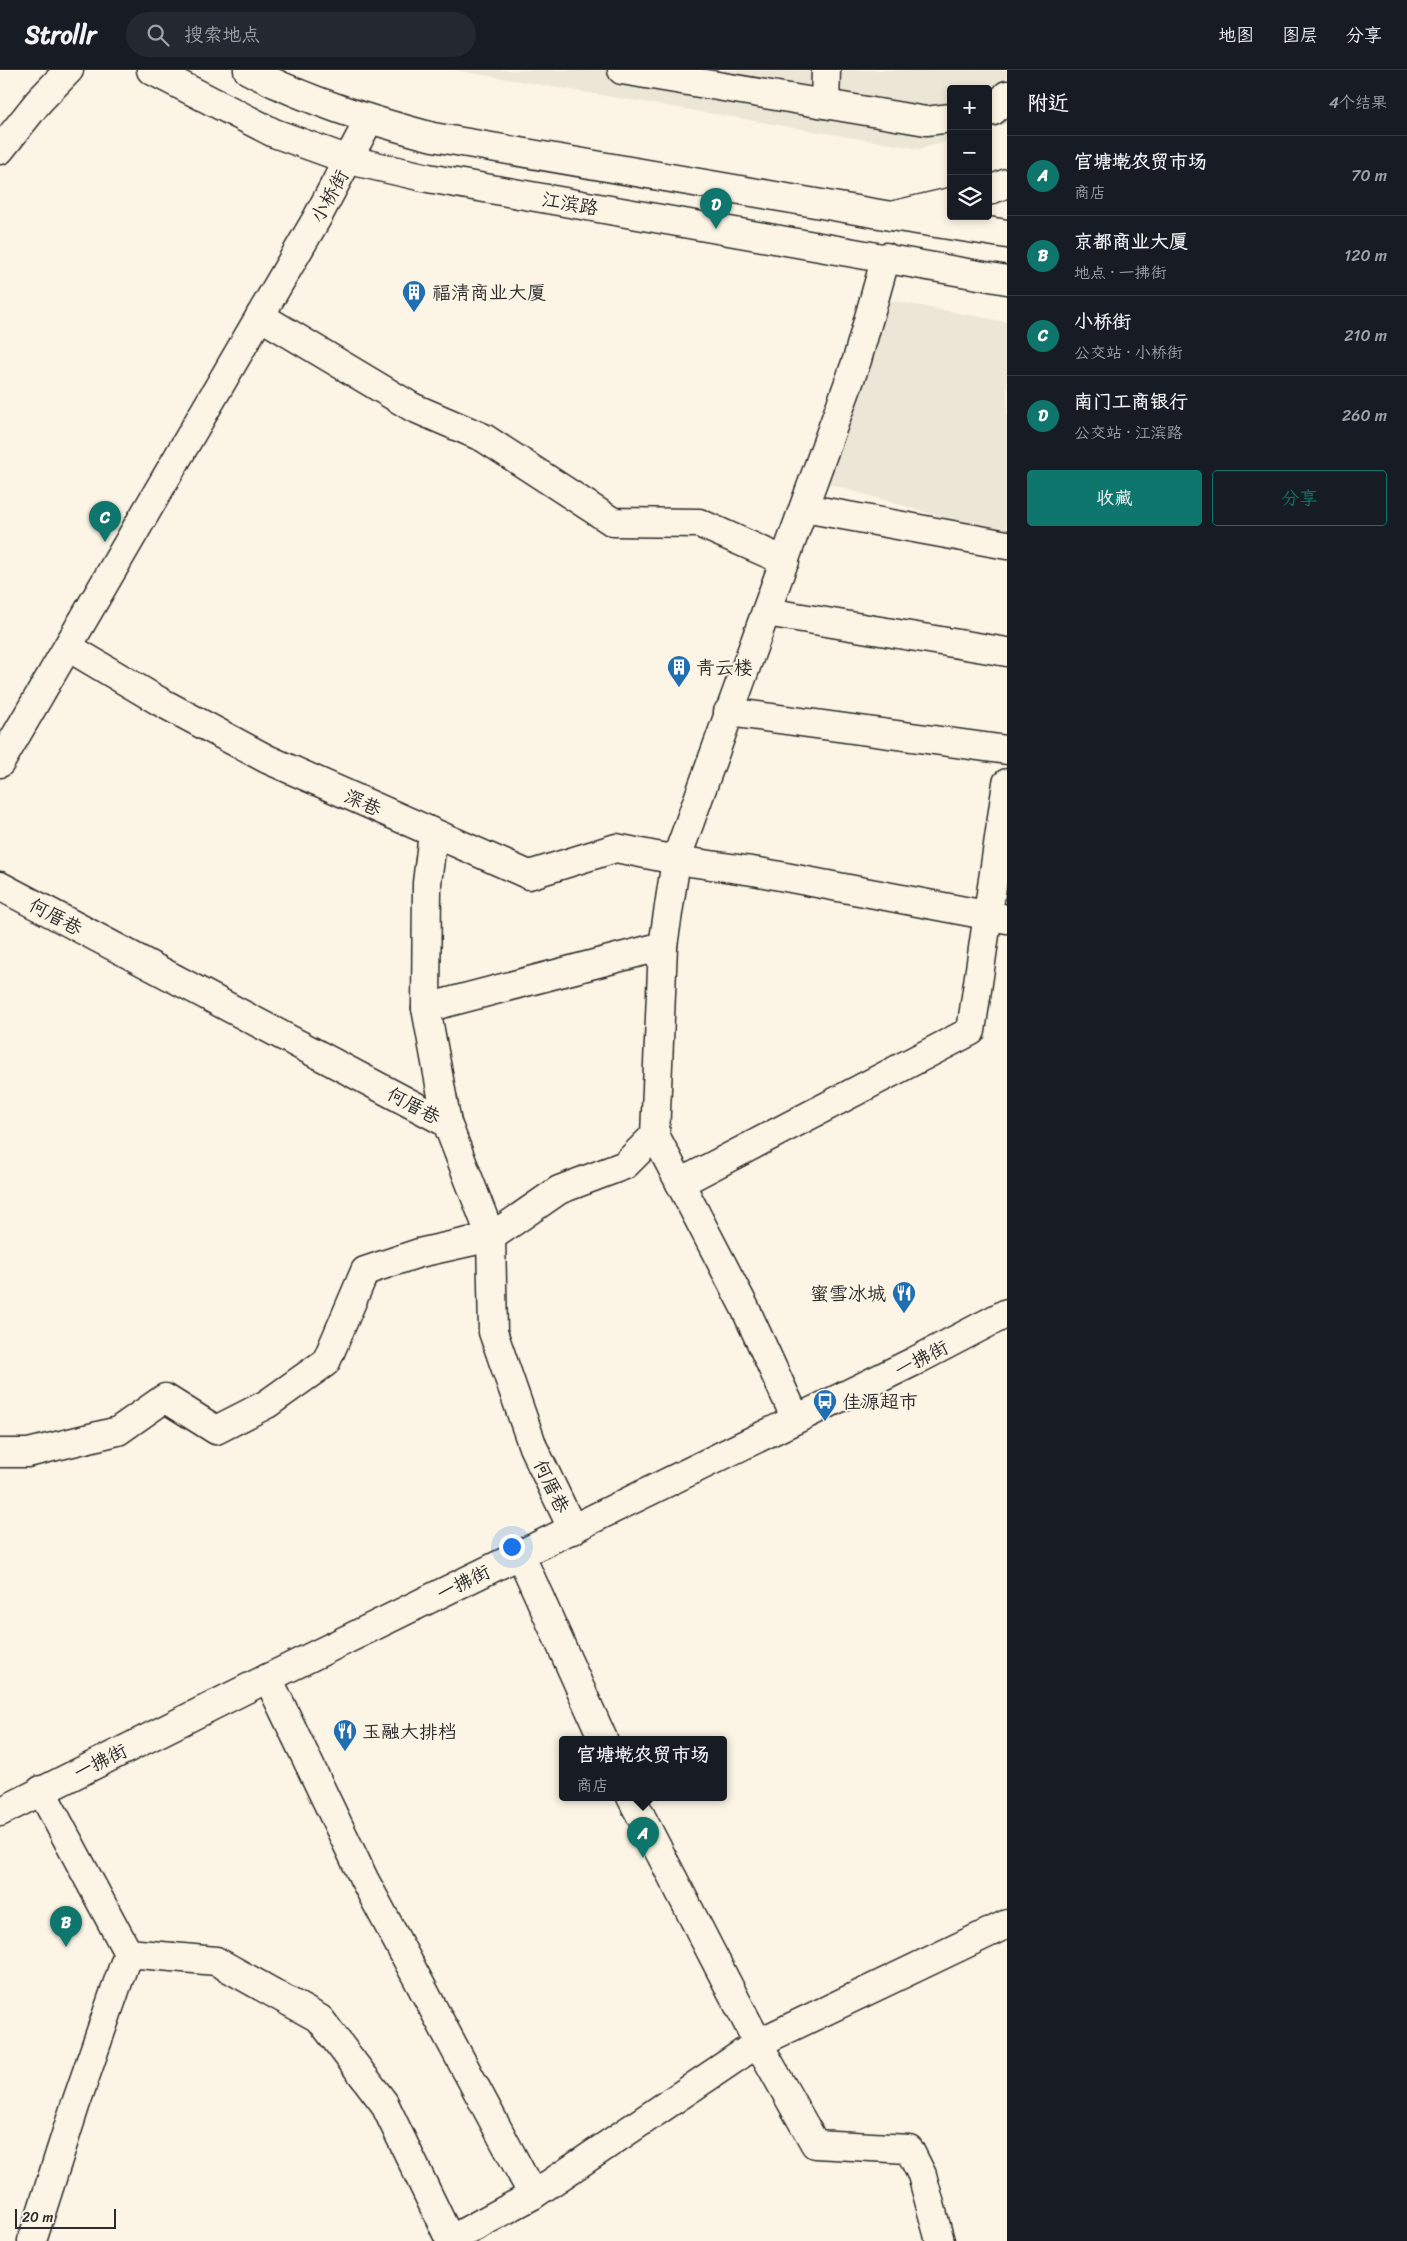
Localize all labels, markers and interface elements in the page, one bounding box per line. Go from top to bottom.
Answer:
search box [126,12,476,57]
text: Strollr [25,14,96,56]
text: 搜索地点 [184,18,260,51]
text: 地图 [1218,19,1254,51]
text: 图层 [1282,19,1318,51]
text: 分享 [1346,19,1382,51]
icon: search [144,21,172,49]
text: 附近 [1027,84,1069,122]
map controls [947,85,992,220]
button: + [947,85,992,130]
text: 4个结果 [1329,88,1387,117]
button: − [947,130,992,175]
text: 官塘墘农贸市场 [1074,145,1207,178]
text: A [1038,161,1048,190]
text: 70 m [1351,161,1387,190]
street label: 小桥街 [301,163,358,229]
button: layers [947,175,992,220]
text: 商店 [1074,178,1106,207]
street label: 江滨路 [539,182,601,225]
pin: D [700,188,732,229]
text: 京都商业大厦 [1074,225,1188,258]
text: B [1038,241,1048,270]
text: 120 m [1344,241,1387,270]
text: 地点 · 一拂街 [1074,258,1167,287]
place label: 福清商业大厦 [432,276,546,309]
building icon: 福清商业大厦 [401,279,427,313]
text: 小桥街 [1074,305,1131,338]
text: C [1038,321,1048,350]
text: 210 m [1344,321,1387,350]
text: 公交站 · 小桥街 [1074,338,1183,367]
text: 南门工商银行 [1074,385,1188,418]
text: D [1038,401,1048,430]
text: 260 m [1342,401,1387,430]
text: 公交站 · 江滨路 [1074,418,1183,447]
button: 收藏 [1027,470,1202,526]
button: 分享 [1212,470,1387,526]
pin: C [89,501,121,542]
place label: 青云楼 [696,651,753,684]
building icon: 青云楼 [666,654,692,688]
street label: 深巷 [339,780,387,825]
street label: 何厝巷 [23,888,89,944]
street label: 何厝巷 [381,1077,447,1133]
place label: 蜜雪冰城 [810,1277,886,1310]
restaurant icon: 蜜雪冰城 [891,1280,917,1314]
street label: 一拂街 [888,1331,954,1386]
place label: 佳源超市 [842,1385,918,1418]
bus stop icon: 佳源超市 [812,1388,838,1422]
street label: 何厝巷 [524,1453,579,1519]
your location [499,1534,525,1560]
street label: 一拂街 [430,1555,496,1610]
place label: 玉融大排档 [362,1715,457,1748]
restaurant icon: 玉融大排档 [332,1718,358,1752]
street label: 一拂街 [67,1734,133,1789]
popup [559,1736,727,1801]
text: 官塘墘农贸市场 [576,1738,710,1771]
text: 商店 [576,1771,609,1800]
pin: A [627,1817,659,1858]
pin: B [50,1906,82,1947]
text: 20 m [22,2205,53,2230]
scale bar [15,2206,116,2229]

